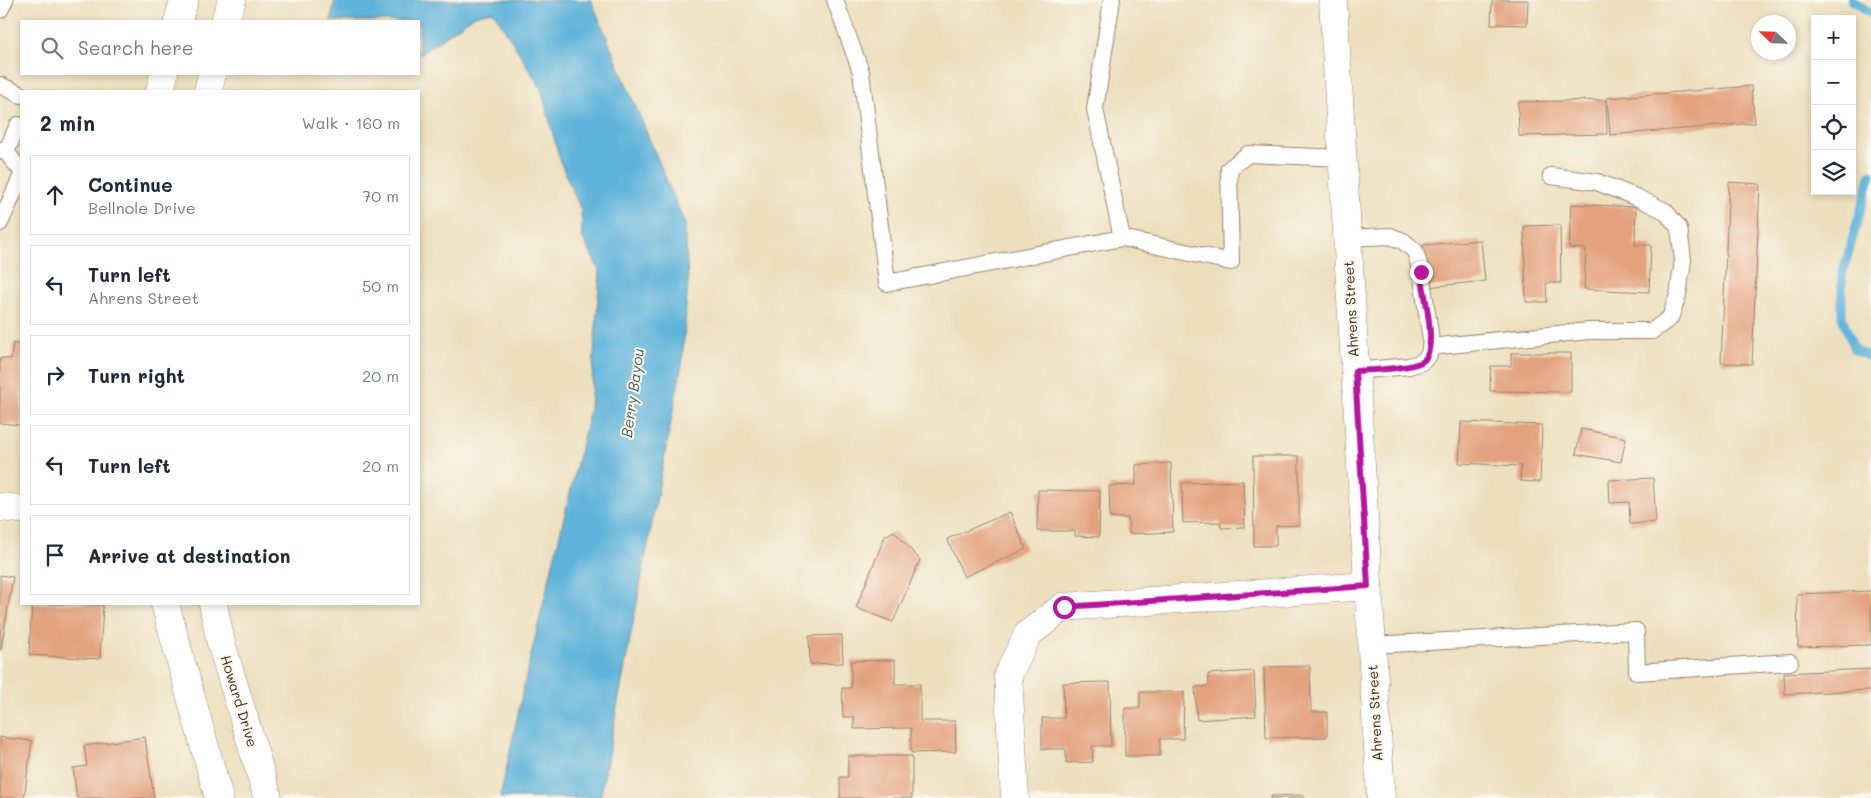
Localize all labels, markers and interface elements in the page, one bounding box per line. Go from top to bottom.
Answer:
north arrow [1751,15,1796,60]
map controls [1811,15,1856,195]
button: + [1811,15,1856,60]
search box [20,20,420,75]
icon: search [38,34,66,62]
text: Search here [78,35,194,60]
button: − [1811,60,1856,105]
button: locate [1811,105,1856,150]
text: 2 min [40,109,95,136]
text: Walk · 160 m [302,112,400,133]
button: layers [1811,150,1856,195]
text: Continue [88,172,173,197]
icon: ahead [41,181,69,209]
text: 70 m [362,185,399,206]
text: Bellnole Drive [88,197,196,218]
street label: Ahrens Street [1338,260,1363,358]
route end [1410,261,1433,284]
text: Turn left [88,262,171,287]
icon: left [41,271,69,299]
text: 50 m [362,275,399,296]
text: Ahrens Street [88,287,199,308]
water label: Berry Bayou [616,347,648,439]
icon: right [41,361,69,389]
text: Turn right [88,363,185,388]
text: 20 m [362,365,399,386]
icon: left [41,451,69,479]
text: Turn left [88,453,171,478]
text: 20 m [362,455,399,476]
icon: arrive [41,541,69,569]
text: Arrive at destination [88,543,291,568]
route start [1053,596,1076,619]
street label: Howard Drive [216,653,262,749]
street label: Ahrens Street [1362,664,1387,762]

